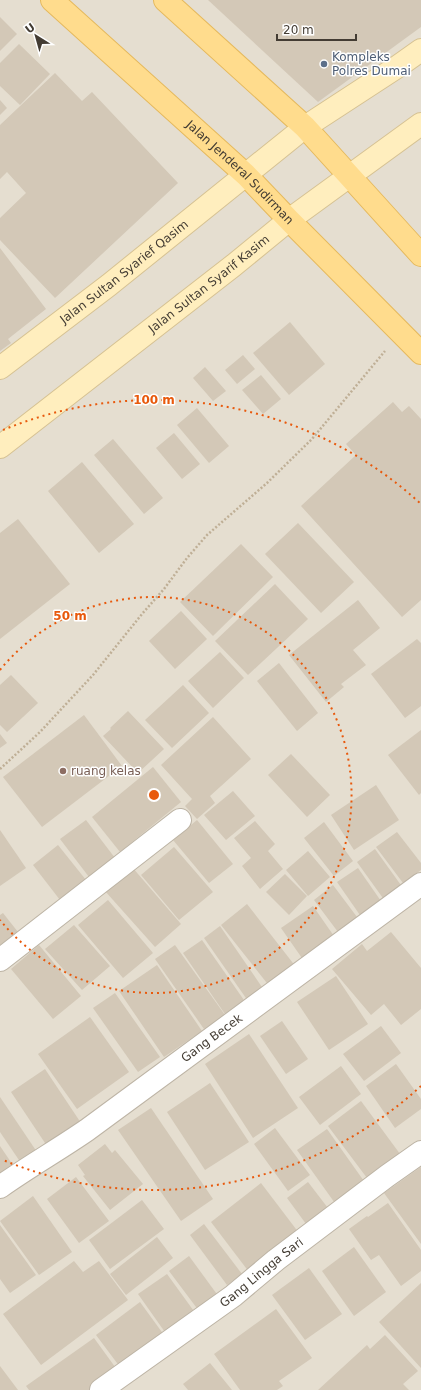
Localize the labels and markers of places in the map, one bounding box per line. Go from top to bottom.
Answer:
place label: Kompleks Polres Dumai [332,50,411,78]
marker: Kompleks Polres Dumai [319,59,329,69]
place label: ruang kelas [71,764,141,778]
marker: ruang kelas [58,766,68,776]
centre of rings [147,788,161,802]

